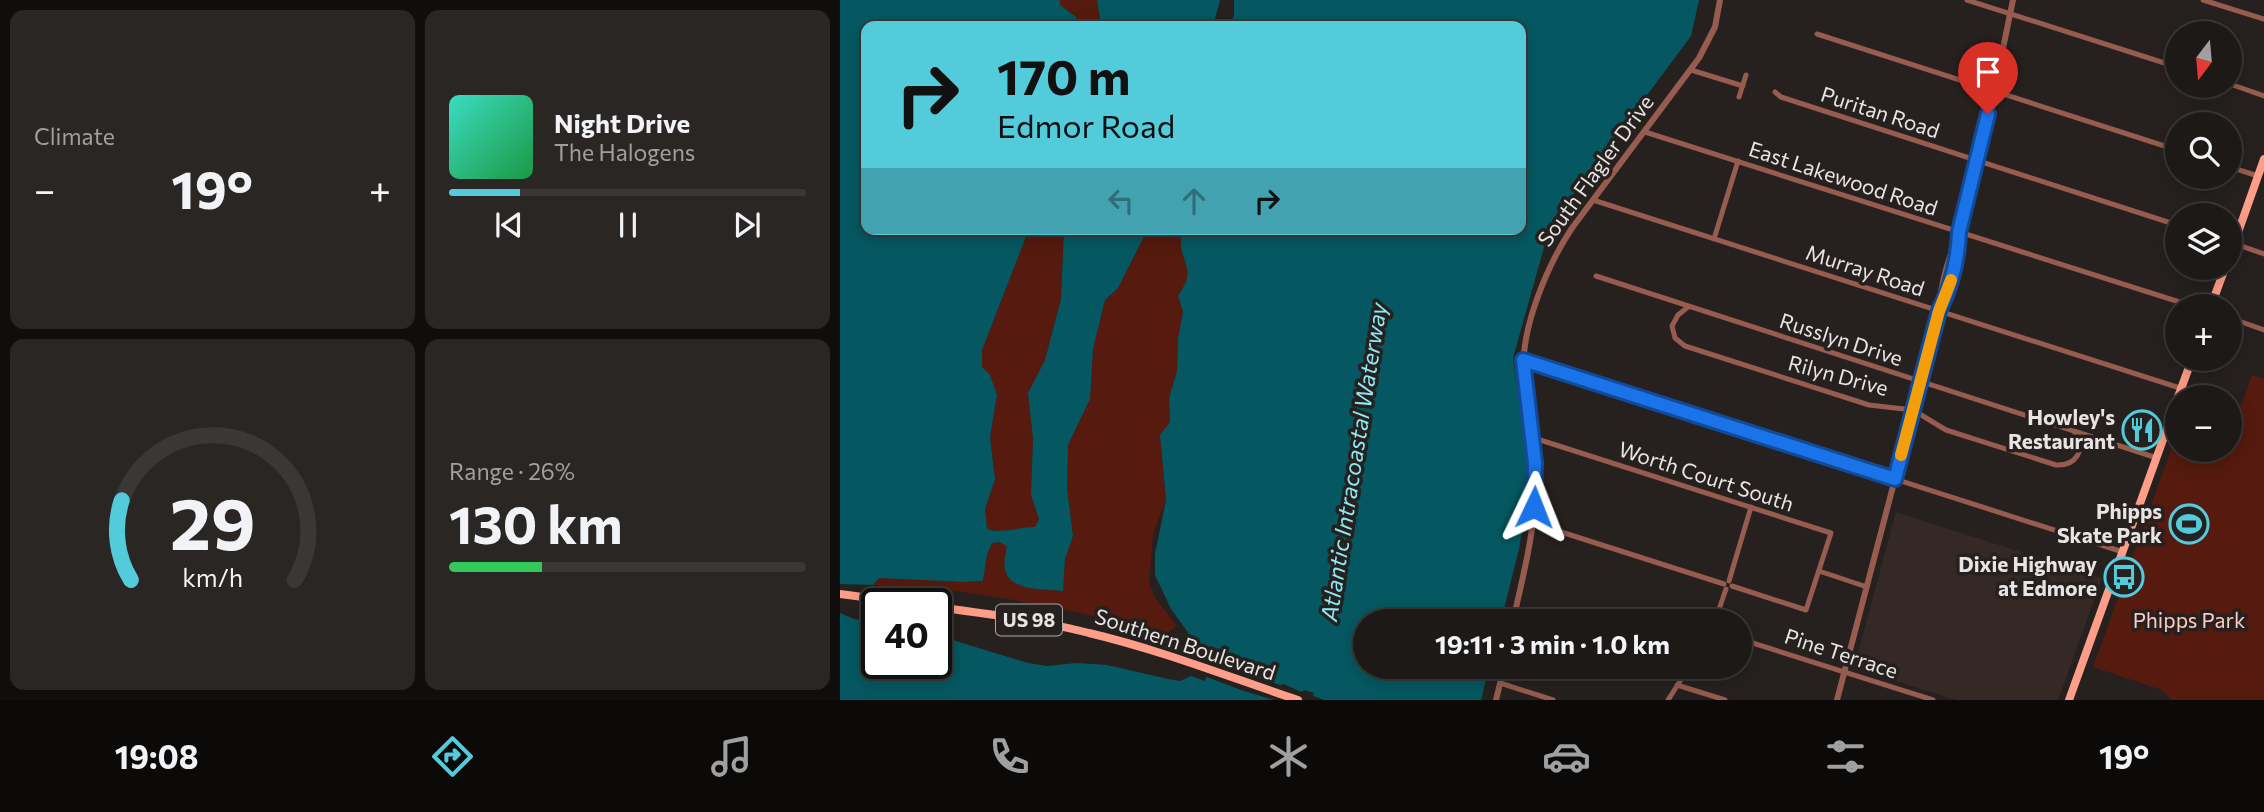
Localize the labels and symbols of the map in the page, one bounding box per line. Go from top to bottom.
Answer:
north arrow [2165,21,2242,98]
pin [1958,42,2018,114]
street label: Puritan Road [1818,81,1943,143]
street label: South Flagler Drive [1532,90,1658,251]
street label: East Lakewood Road [1746,135,1941,220]
street label: Murray Road [1803,239,1928,300]
water label: Atlantic Intracoastal Waterway [1314,299,1392,624]
street label: Russlyn Drive [1777,307,1906,370]
street label: Rilyn Drive [1786,349,1891,400]
place label: Howley's Restaurant [2008,404,2115,453]
restaurant icon: Howley's Restaurant [2121,409,2163,451]
street label: Worth Court South [1616,435,1797,516]
position arrow [1497,470,1571,544]
place label: Phipps Skate Park [2057,498,2162,547]
sports icon: Phipps Skate Park [2168,503,2210,545]
place label: Dixie Highway at Edmore [1958,551,2097,600]
bus stop icon: Dixie Highway at Edmore [2103,556,2145,598]
speed limit sign: 40 [861,588,952,679]
street label: Southern Boulevard [1092,603,1279,685]
road number: US 98 [996,604,1062,636]
park label: Phipps Park [2133,607,2245,632]
street label: Pine Terrace [1782,623,1901,683]

